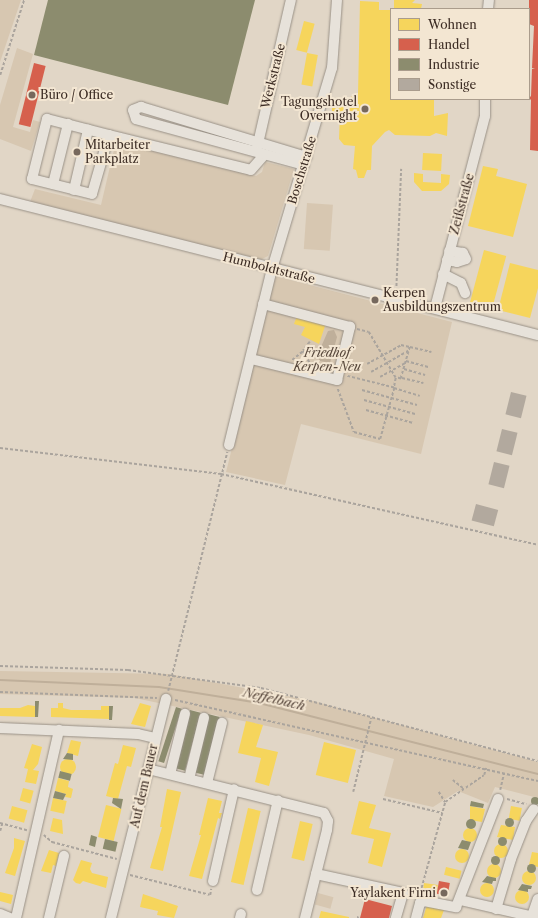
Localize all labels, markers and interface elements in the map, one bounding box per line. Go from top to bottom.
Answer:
legend [390,8,530,100]
text: Wohnen [428,17,477,32]
text: Handel [428,37,470,52]
street label: Werkstraße [258,42,288,110]
text: Industrie [428,57,480,72]
text: Sonstige [428,77,476,92]
place label: Büro / Office [40,88,113,102]
marker: Büro / Office [27,90,37,100]
place label: Tagungshotel Overnight [281,95,357,123]
marker: Tagungshotel Overnight [360,104,370,114]
street label: Boschstraße [285,134,319,206]
place label: Mitarbeiter Parkplatz [85,138,150,166]
marker: Mitarbeiter Parkplatz [72,147,82,157]
street label: Zeißstraße [447,172,477,236]
street label: Humboldtstraße [222,250,316,286]
place label: Kerpen Ausbildungszentrum [383,286,501,314]
marker: Kerpen Ausbildungszentrum [370,295,380,305]
park label: Friedhof Kerpen-Neu [293,346,361,374]
water label: Neffelbach [242,684,306,714]
street label: Auf dem Bauer [127,743,161,829]
place label: Yaylakent Firni [350,886,436,900]
marker: Yaylakent Firni [439,888,449,898]

